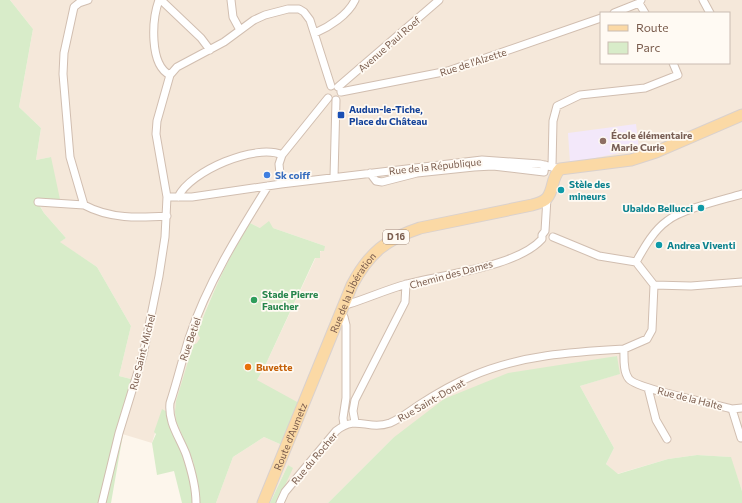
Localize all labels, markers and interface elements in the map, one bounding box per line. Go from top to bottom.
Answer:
legend [600,12,730,64]
street label: Avenue Paul Roef [356,14,423,74]
text: Route [636,20,669,34]
text: Parc [636,40,660,54]
street label: Rue de l'Alzette [438,46,508,78]
place label: Audun-le-Tiche, Place du Château [349,103,428,127]
marker: Audun-le-Tiche, Place du Château [336,110,346,120]
place label: École élémentaire Marie Curie [611,129,692,153]
marker: École élémentaire Marie Curie [598,136,608,146]
street label: Rue de la République [388,155,482,177]
place label: Sk coiff [275,169,310,181]
marker: Sk coiff [262,170,272,180]
place label: Stèle des mineurs [569,178,610,202]
marker: Stèle des mineurs [556,185,566,195]
place label: Ubaldo Bellucci [623,202,693,214]
marker: Ubaldo Bellucci [696,203,706,213]
road number: D 16 [383,230,409,244]
place label: Andrea Viventi [667,239,736,251]
marker: Andrea Viventi [654,240,664,250]
street label: Rue de la Libération [327,250,378,335]
street label: Chemin des Dames [408,257,494,291]
place label: Stade Pierre Faucher [262,288,318,312]
marker: Stade Pierre Faucher [249,295,259,305]
street label: Rue Saint-Michel [127,313,157,391]
street label: Rue Betiel [177,315,203,363]
place label: Buvette [256,361,292,373]
marker: Buvette [243,362,253,372]
street label: Rue Saint-Donat [395,376,467,424]
street label: Rue de la Halte [656,384,724,412]
street label: Route d'Aumetz [271,401,309,472]
street label: Rue du Rocher [289,429,339,487]

